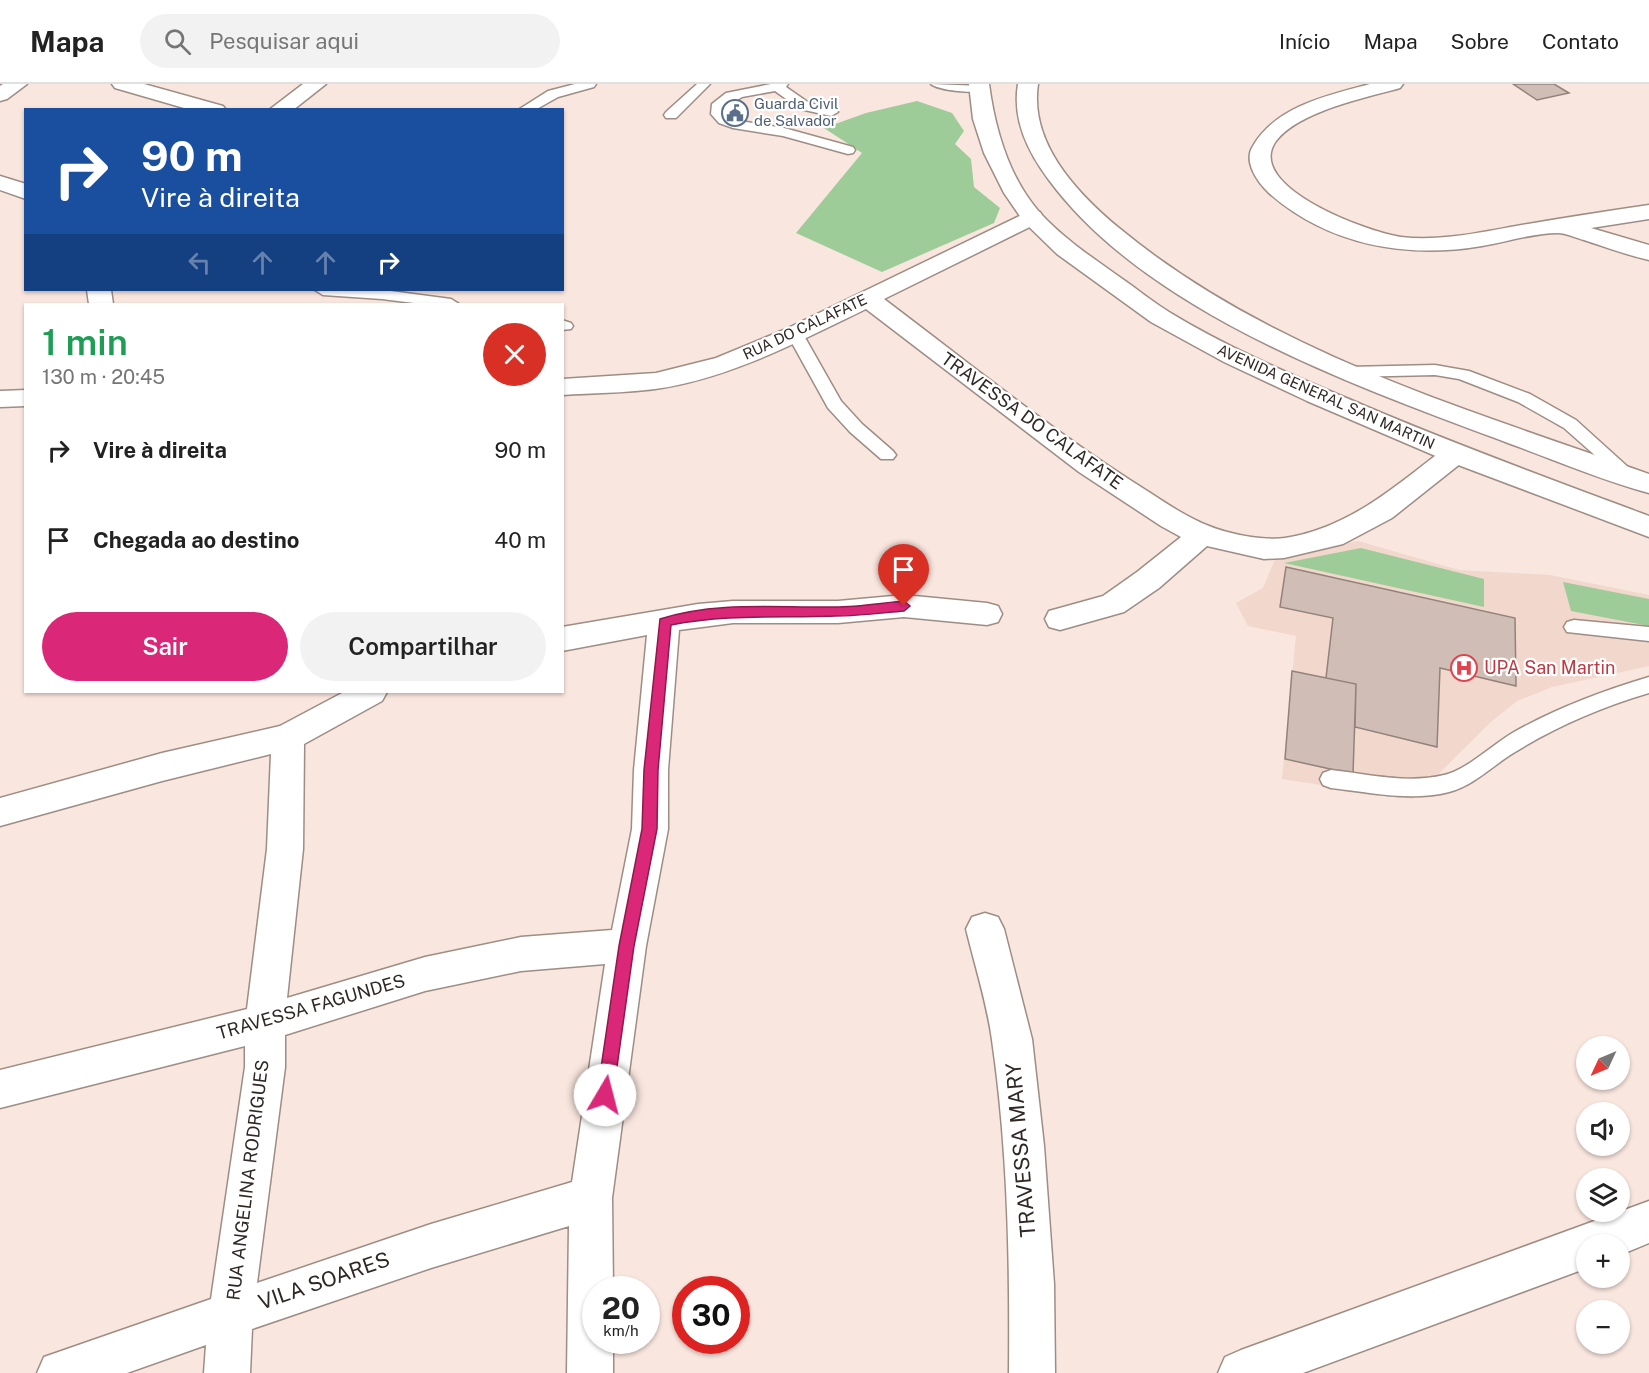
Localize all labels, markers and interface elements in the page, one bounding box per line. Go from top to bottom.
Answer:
search box [140,14,560,68]
text: Mapa [30,25,104,58]
icon: search [161,25,194,58]
text: Pesquisar aqui [209,28,359,54]
text: Início [1279,29,1330,54]
text: Mapa [1363,29,1418,54]
text: Sobre [1451,29,1509,54]
text: Contato [1542,29,1619,54]
place label: Guarda Civil de Salvador [754,95,839,129]
public building icon: Guarda Civil de Salvador [720,98,750,128]
text: 90 m [141,131,243,180]
icon: right [42,132,120,210]
text: Vire à direita [141,181,300,213]
icon: left [183,246,216,279]
icon: ahead [246,246,279,279]
icon: ahead [309,246,342,279]
icon: right [372,246,405,279]
street label: RUA DO CALAFATE [740,290,870,363]
text: 1 min [42,321,128,363]
button: close [483,323,546,386]
street label: AVENIDA GENERAL SAN MARTIN [1215,341,1438,452]
street label: TRAVESSA DO CALAFATE [937,348,1127,493]
text: 130 m · 20:45 [42,365,165,389]
icon: right [42,434,75,467]
text: Vire à direita [93,437,227,463]
text: 90 m [495,437,546,463]
icon: arrive [42,524,75,557]
text: Chegada ao destino [93,527,299,553]
text: 40 m [494,527,546,553]
pin [878,544,929,606]
icon: arrive [887,553,920,586]
button: Sair [42,612,288,681]
button: Compartilhar [300,612,546,681]
hospital icon: UPA San Martin [1449,653,1479,683]
place label: UPA San Martin [1484,657,1615,678]
street label: TRAVESSA FAGUNDES [214,970,407,1043]
north arrow [1576,1036,1630,1090]
map controls [1576,1036,1630,1354]
street label: RUA ANGELINA RODRIGUES [222,1059,273,1301]
street label: TRAVESSA MARY [1000,1062,1041,1238]
position arrow [573,1063,637,1127]
button: sound [1576,1102,1630,1156]
button: layers [1576,1168,1630,1222]
button: + [1576,1234,1630,1288]
street label: VILA SOARES [255,1246,393,1315]
speed limit sign: 30 [672,1276,750,1354]
text: 20 [602,1290,640,1326]
button: − [1576,1300,1630,1354]
text: km/h [603,1322,639,1339]

